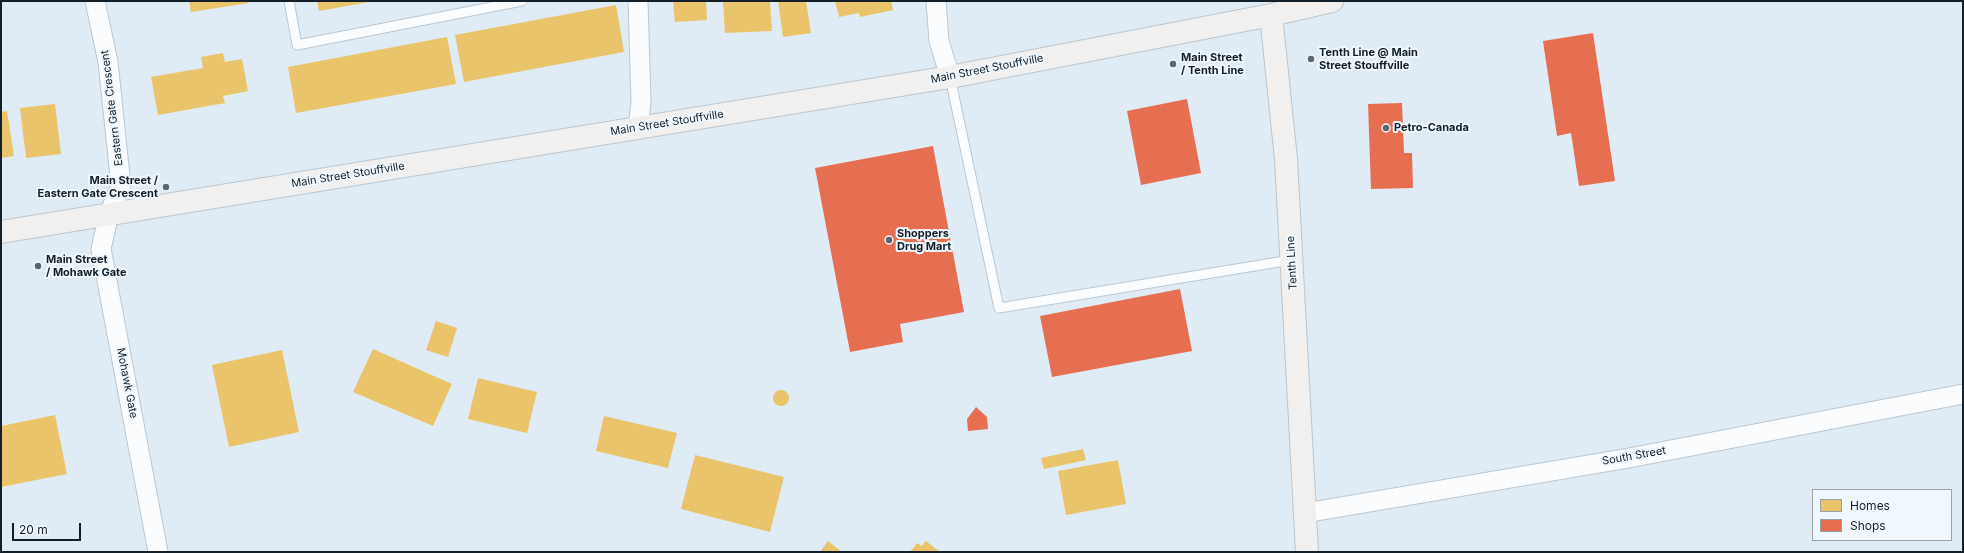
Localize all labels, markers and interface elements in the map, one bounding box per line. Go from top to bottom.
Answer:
place label: Tenth Line @ Main Street Stouffville [1319,46,1418,72]
street label: Eastern Gate Crescent [98,49,126,167]
place label: Main Street / Tenth Line [1181,51,1244,77]
street label: Main Street Stouffville [930,52,1044,86]
marker: Tenth Line @ Main Street Stouffville [1306,54,1316,64]
marker: Main Street / Tenth Line [1168,59,1178,69]
street label: Main Street Stouffville [609,108,725,138]
place label: Petro-Canada [1394,121,1469,135]
marker: Petro-Canada [1381,123,1391,133]
street label: Main Street Stouffville [290,160,406,190]
place label: Main Street / Eastern Gate Crescent [38,174,158,200]
marker: Main Street / Eastern Gate Crescent [161,182,171,192]
place label: Shoppers Drug Mart [897,227,951,253]
marker: Shoppers Drug Mart [884,235,894,245]
street label: Tenth Line [1284,236,1300,290]
place label: Main Street / Mohawk Gate [46,253,127,279]
marker: Main Street / Mohawk Gate [33,261,43,271]
street label: Mohawk Gate [114,347,140,419]
street label: South Street [1601,444,1667,468]
legend [1812,489,1952,541]
text: Homes [1850,498,1890,513]
scale bar [14,515,83,541]
text: Shops [1850,518,1886,533]
text: 20 m [19,522,48,537]

